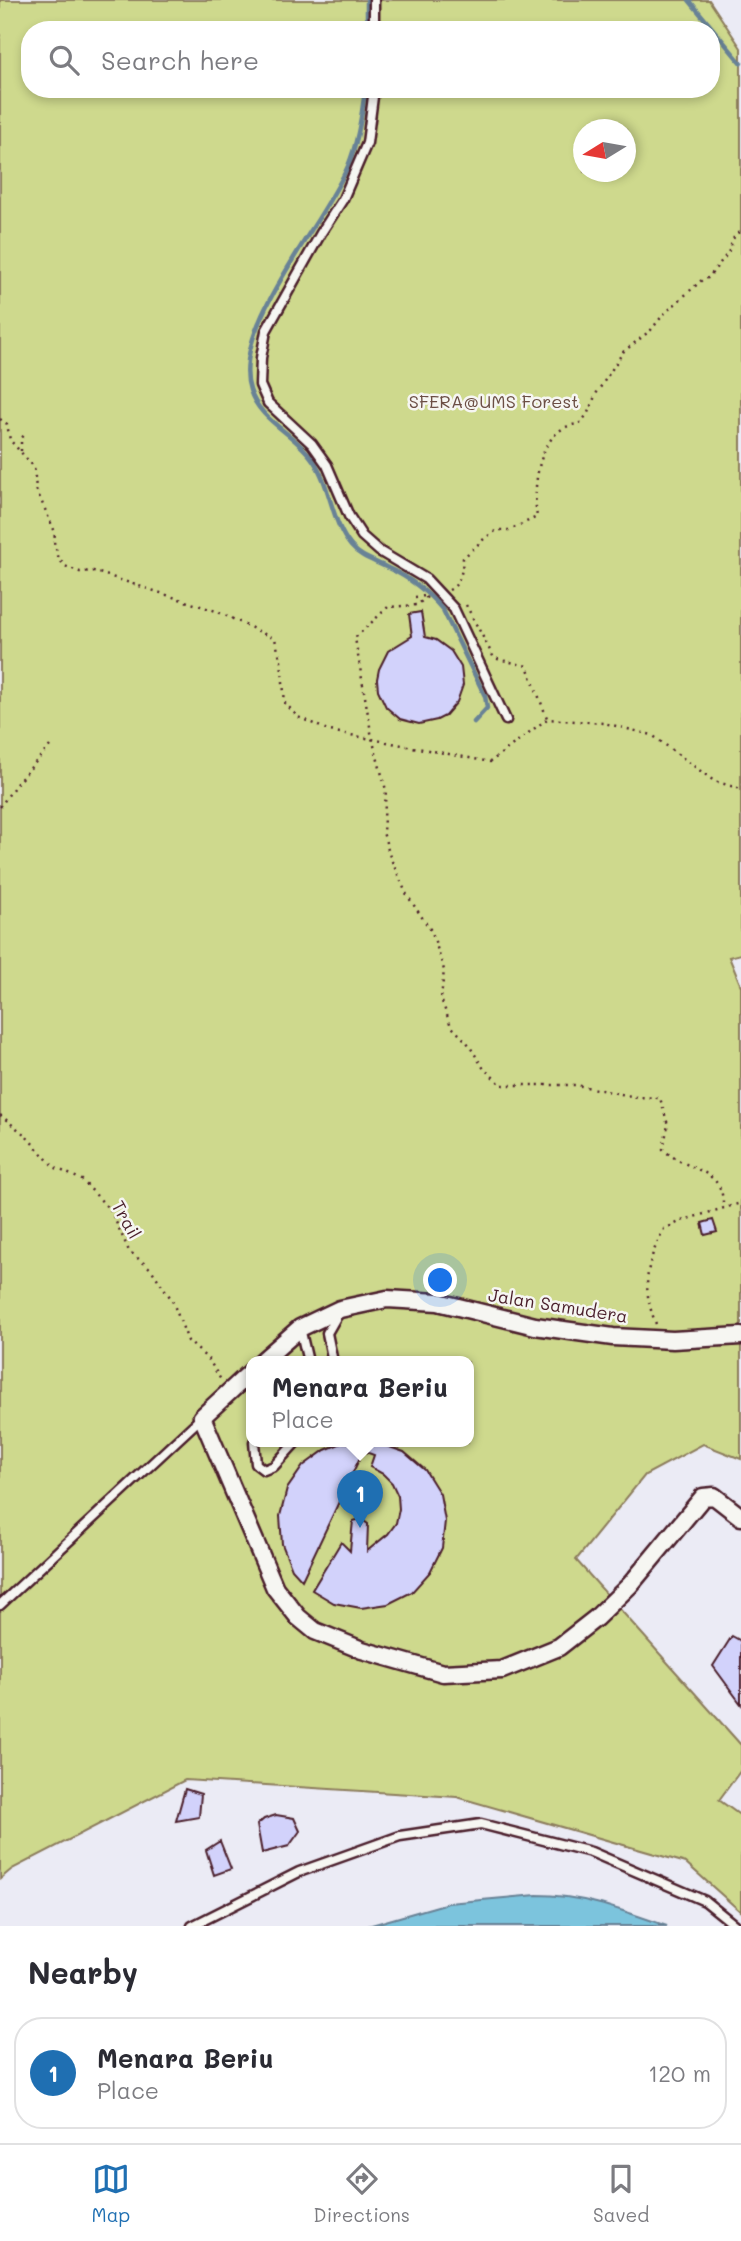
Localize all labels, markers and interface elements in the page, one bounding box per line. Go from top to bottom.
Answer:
search box [21,21,720,98]
icon: search [45,41,83,79]
text: Search here [101,43,259,77]
north arrow [573,119,636,182]
park label: SFERA@UMS Forest [409,389,579,413]
street label: Trail [107,1196,147,1243]
your location [423,1263,457,1297]
street label: Jalan Samudera [487,1282,630,1328]
popup [246,1356,474,1447]
text: Menara Beriu [272,1370,448,1404]
text: Place [272,1404,334,1434]
pin: 1 [337,1470,383,1528]
text: Nearby [28,1952,138,1992]
text: Menara Beriu [97,2041,274,2075]
text: 1 [48,2058,58,2088]
text: 120 m [648,2058,711,2088]
text: Place [97,2075,159,2105]
tab: Map [92,2160,130,2227]
tab: Directions [313,2160,410,2227]
tab: Saved [593,2160,649,2227]

